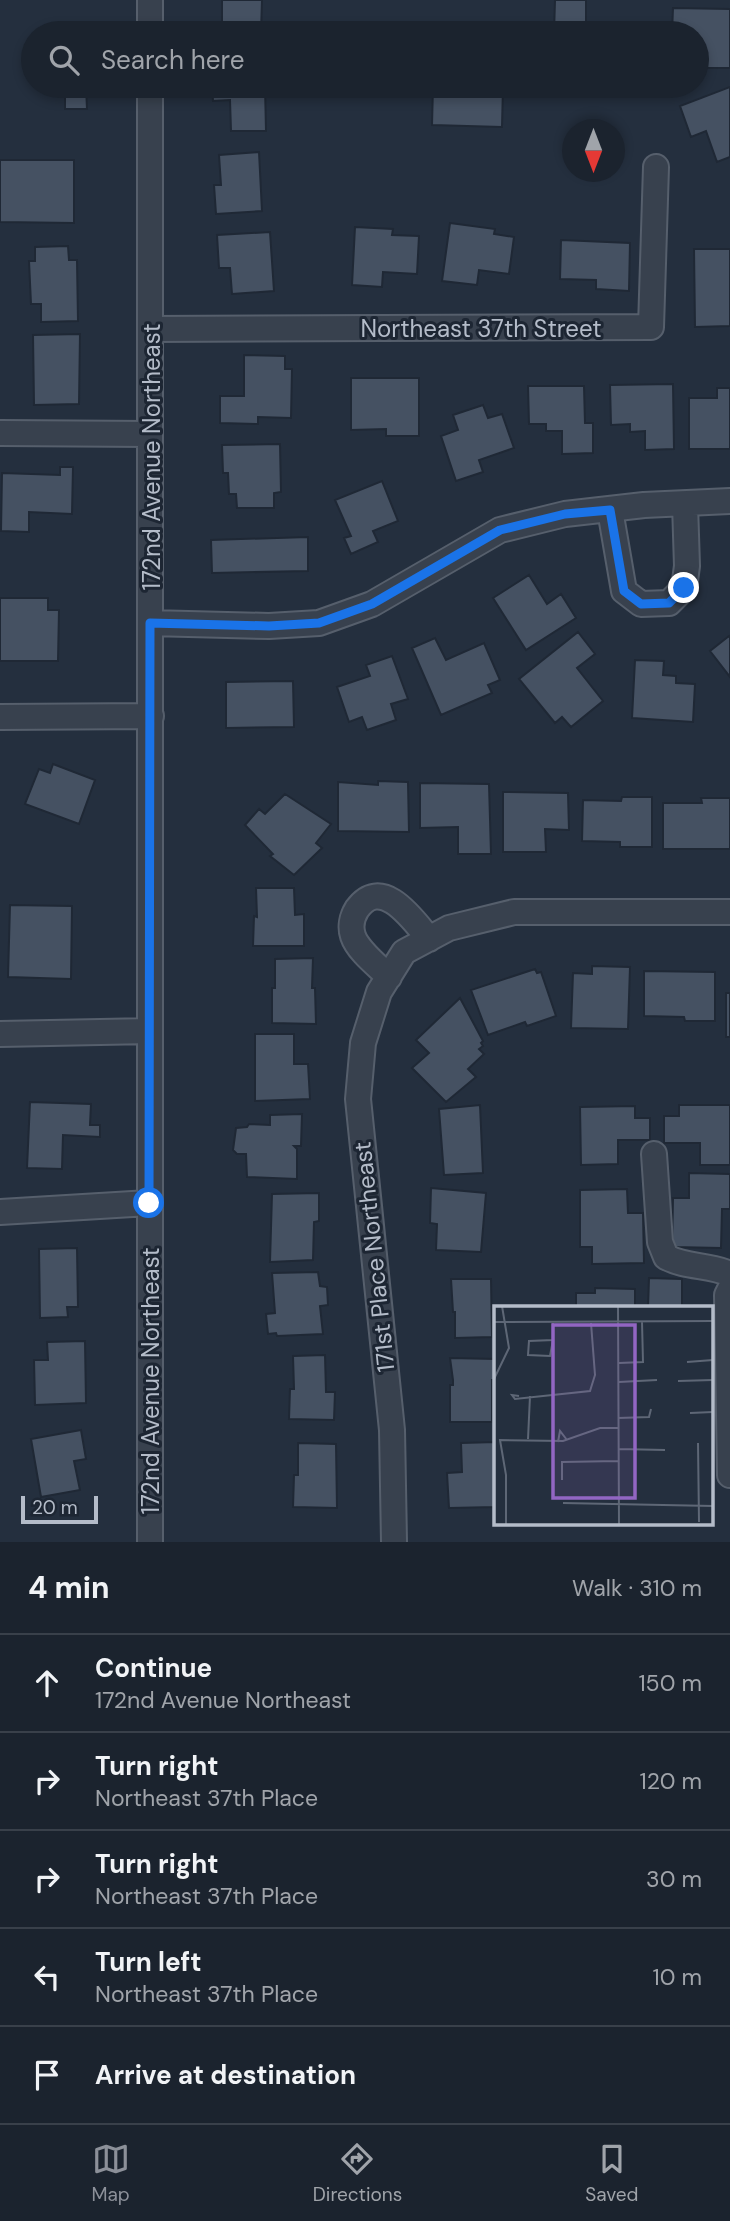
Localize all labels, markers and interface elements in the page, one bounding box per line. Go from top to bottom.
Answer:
search box [21,21,709,98]
icon: search [45,41,83,79]
text: Search here [101,43,244,77]
north arrow [562,119,625,182]
street label: Northeast 37th Street [360,313,602,344]
street label: 172nd Avenue Northeast [136,323,167,591]
route end [668,572,699,603]
street label: 171st Place Northeast [346,1140,402,1374]
route start [133,1187,164,1218]
street label: 172nd Avenue Northeast [135,1247,166,1515]
inset map [494,1306,712,1524]
scale bar [21,1493,98,1525]
text: 20 m [32,1495,78,1520]
text: 4 min [28,1568,110,1607]
text: Walk · 310 m [572,1573,702,1603]
text: Continue [95,1651,212,1685]
icon: ahead [28,1664,66,1702]
text: 150 m [638,1668,702,1698]
text: 172nd Avenue Northeast [95,1685,351,1715]
text: Turn right [95,1749,219,1783]
icon: right [28,1762,66,1800]
text: 120 m [639,1766,702,1796]
text: Northeast 37th Place [95,1783,318,1813]
text: Turn right [95,1847,219,1881]
icon: right [28,1860,66,1898]
text: 30 m [646,1864,702,1894]
text: Northeast 37th Place [95,1881,318,1911]
text: Turn left [95,1945,202,1979]
icon: left [28,1958,66,1996]
text: 10 m [652,1962,702,1992]
text: Northeast 37th Place [95,1979,318,2009]
icon: arrive [28,2056,66,2094]
text: Arrive at destination [95,2058,356,2092]
tab: Map [92,2140,130,2207]
tab: Directions [313,2140,402,2207]
tab: Saved [585,2140,638,2207]

